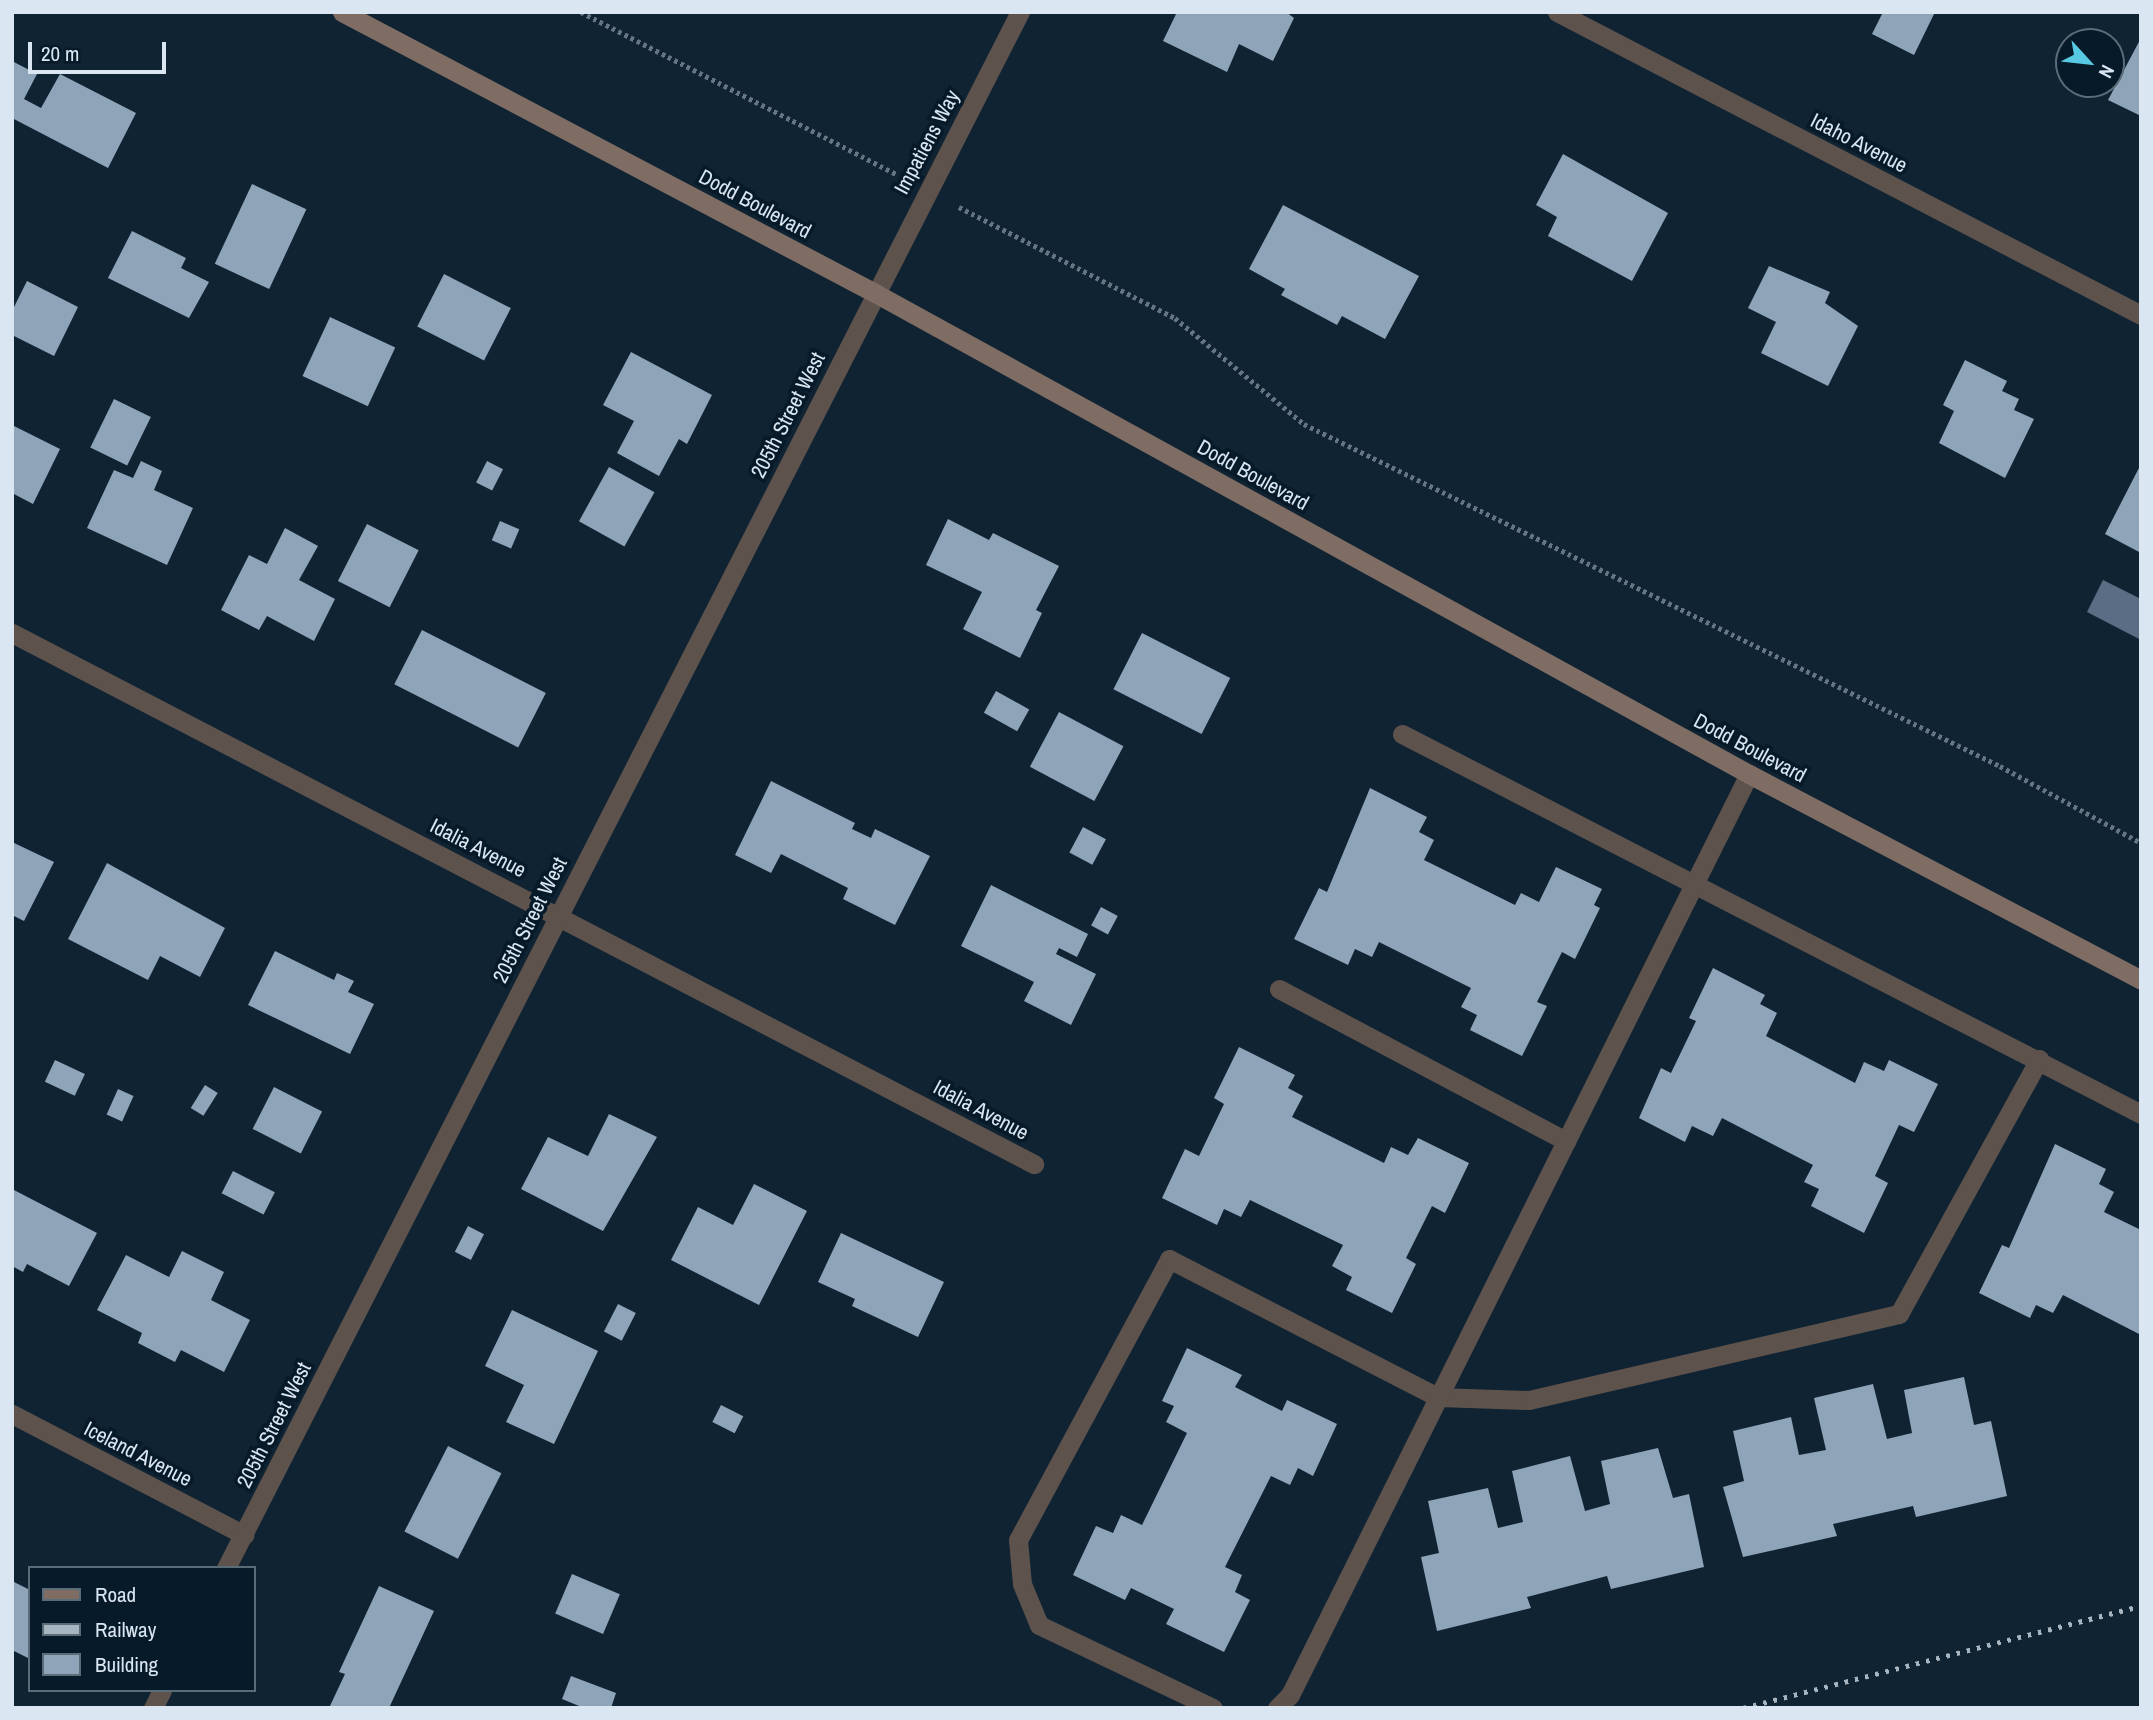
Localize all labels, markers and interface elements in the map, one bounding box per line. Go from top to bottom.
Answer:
scale bar [32,28,170,72]
north arrow [2055,28,2125,98]
text: 20 m [41,39,79,68]
text: N [2093,61,2121,83]
street label: Impatiens Way [889,86,965,198]
street label: Idaho Avenue [1806,108,1912,178]
street label: Dodd Boulevard [695,164,815,244]
street label: 205th Street West [746,348,830,482]
street label: Dodd Boulevard [1193,434,1313,516]
street label: Dodd Boulevard [1690,708,1810,788]
street label: Idalia Avenue [425,813,531,883]
street label: 205th Street West [488,853,572,987]
street label: Idalia Avenue [929,1074,1033,1146]
street label: 205th Street West [232,1358,316,1492]
street label: Iceland Avenue [80,1416,196,1492]
legend [28,1566,256,1692]
text: Road [95,1580,136,1609]
text: Railway [95,1615,156,1644]
text: Building [95,1650,158,1679]

